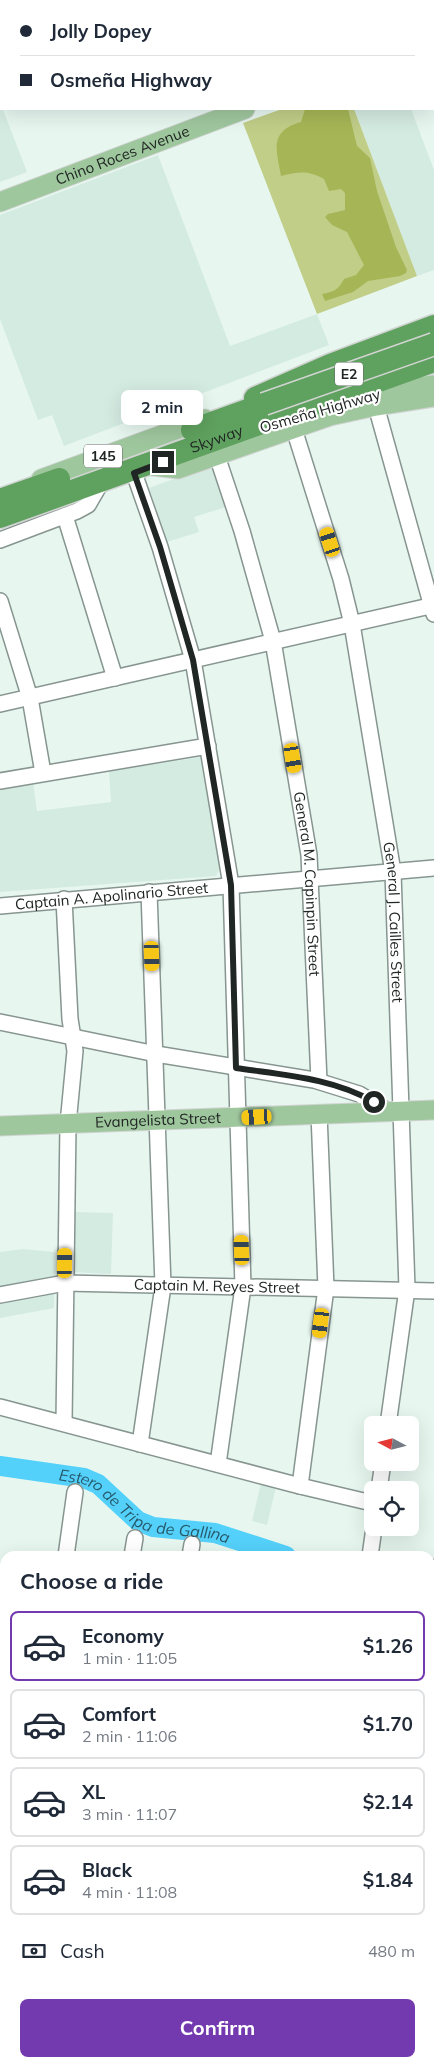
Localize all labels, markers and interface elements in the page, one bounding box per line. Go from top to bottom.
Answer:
text: Jolly Dopey [50,19,152,43]
text: Osmeña Highway [50,68,212,92]
street label: Chino Roces Avenue [53,121,192,189]
road number: E2 [335,362,363,386]
street label: Osmeña Highway [257,384,382,437]
callout: 2 min [122,390,204,424]
text: 2 min [141,397,183,417]
street label: Skyway [187,421,245,457]
road number: 145 [84,444,122,468]
route end [152,451,174,473]
car [318,525,341,559]
car [283,742,302,774]
street label: General M. Capinpin Street [289,790,324,977]
street label: General J. Cailles Street [379,840,407,1003]
street label: Captain A. Apolinario Street [14,878,209,914]
car [143,941,160,971]
route start [363,1091,385,1113]
street label: Evangelista Street [95,1108,221,1131]
car [241,1109,272,1125]
car [233,1235,250,1265]
car [57,1248,72,1278]
street label: Captain M. Reyes Street [134,1274,300,1297]
car [311,1307,330,1339]
north arrow [364,1416,419,1471]
map controls [364,1416,419,1536]
water label: Estero de Tripa de Gallina [58,1465,233,1547]
button: locate [364,1481,419,1536]
text: Choose a ride [20,1567,163,1595]
icon: car [22,1624,67,1669]
text: Economy [82,1624,164,1648]
text: $1.26 [363,1634,413,1658]
text: 1 min · 11:05 [82,1648,177,1668]
icon: car [22,1702,67,1747]
text: Comfort [82,1702,156,1726]
text: $1.70 [363,1712,413,1736]
text: 2 min · 11:06 [82,1726,177,1746]
icon: car [22,1780,67,1825]
text: XL [82,1780,105,1804]
text: $2.14 [363,1790,413,1814]
text: 3 min · 11:07 [82,1804,177,1824]
icon: car [22,1858,67,1903]
text: Black [82,1858,132,1882]
text: $1.84 [363,1868,413,1892]
text: 4 min · 11:08 [82,1882,177,1902]
icon: cash [20,1937,48,1965]
text: Cash [60,1939,105,1963]
text: 480 m [368,1941,415,1961]
button: Confirm [20,1999,415,2057]

